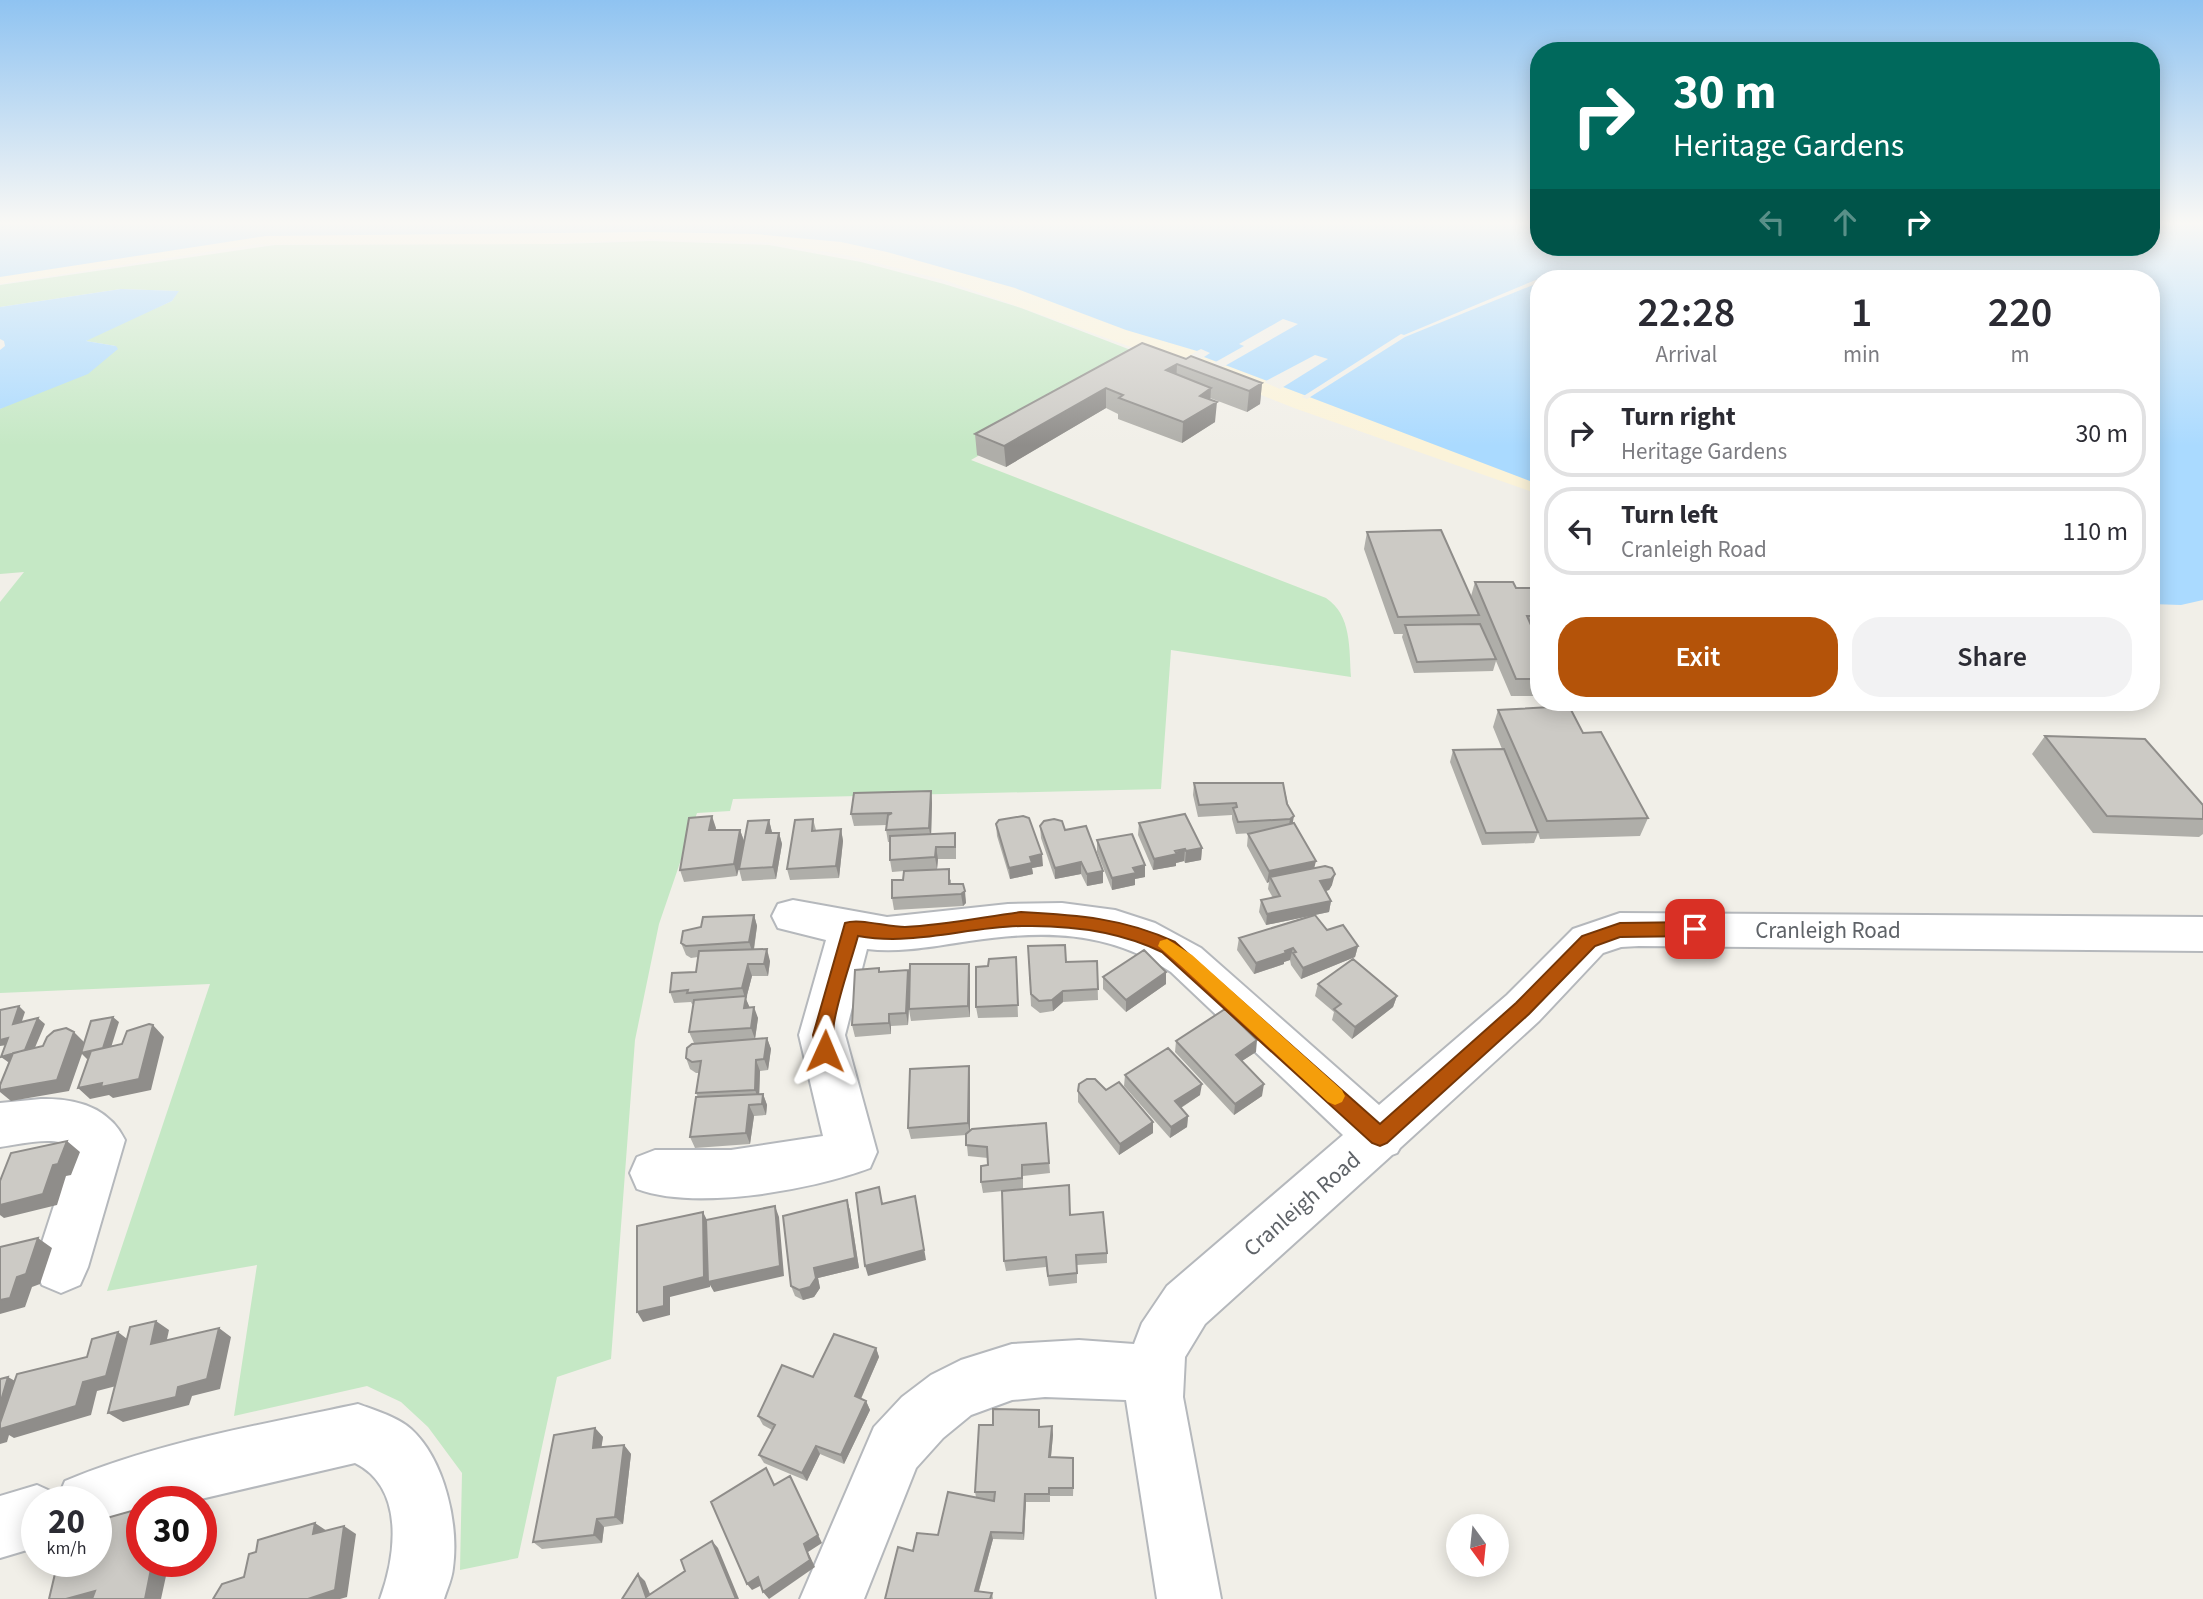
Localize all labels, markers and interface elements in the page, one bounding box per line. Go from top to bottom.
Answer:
text: 30 m [1673,58,1777,128]
icon: right [1558,70,1649,161]
text: Heritage Gardens [1673,123,1904,169]
icon: left [1753,203,1791,241]
icon: ahead [1826,203,1864,241]
icon: right [1899,203,1937,241]
text: 22:28 [1638,283,1735,343]
text: 1 [1851,283,1872,343]
text: 220 [1988,283,2052,343]
text: Arrival [1656,338,1717,371]
text: min [1843,338,1880,371]
text: m [2011,338,2030,371]
text: Turn right [1621,398,1736,435]
icon: right [1562,414,1600,452]
text: 30 m [2075,415,2128,452]
text: Heritage Gardens [1621,435,1787,468]
text: Turn left [1621,496,1718,533]
icon: left [1562,512,1600,550]
text: 110 m [2062,513,2128,550]
text: Cranleigh Road [1621,533,1767,566]
button: Exit [1558,617,1838,697]
button: Share [1852,617,2132,697]
pin [1665,899,1725,959]
icon: arrive [1676,910,1714,948]
street label: Cranleigh Road [1755,914,1901,947]
position arrow [788,1014,862,1088]
street label: Cranleigh Road [1236,1144,1368,1264]
speed limit sign: 30 [126,1486,217,1577]
text: 20 [48,1497,85,1547]
north arrow [1446,1514,1508,1577]
map controls [1446,1514,1509,1577]
text: km/h [47,1536,86,1561]

